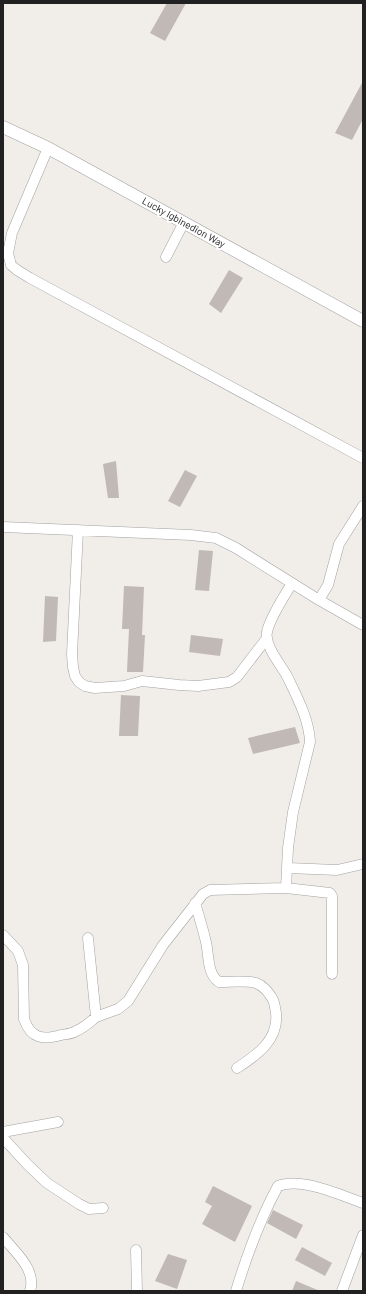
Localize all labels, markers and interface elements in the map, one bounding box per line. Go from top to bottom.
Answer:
street label: Lucky Igbinedion Way [140,194,228,250]

